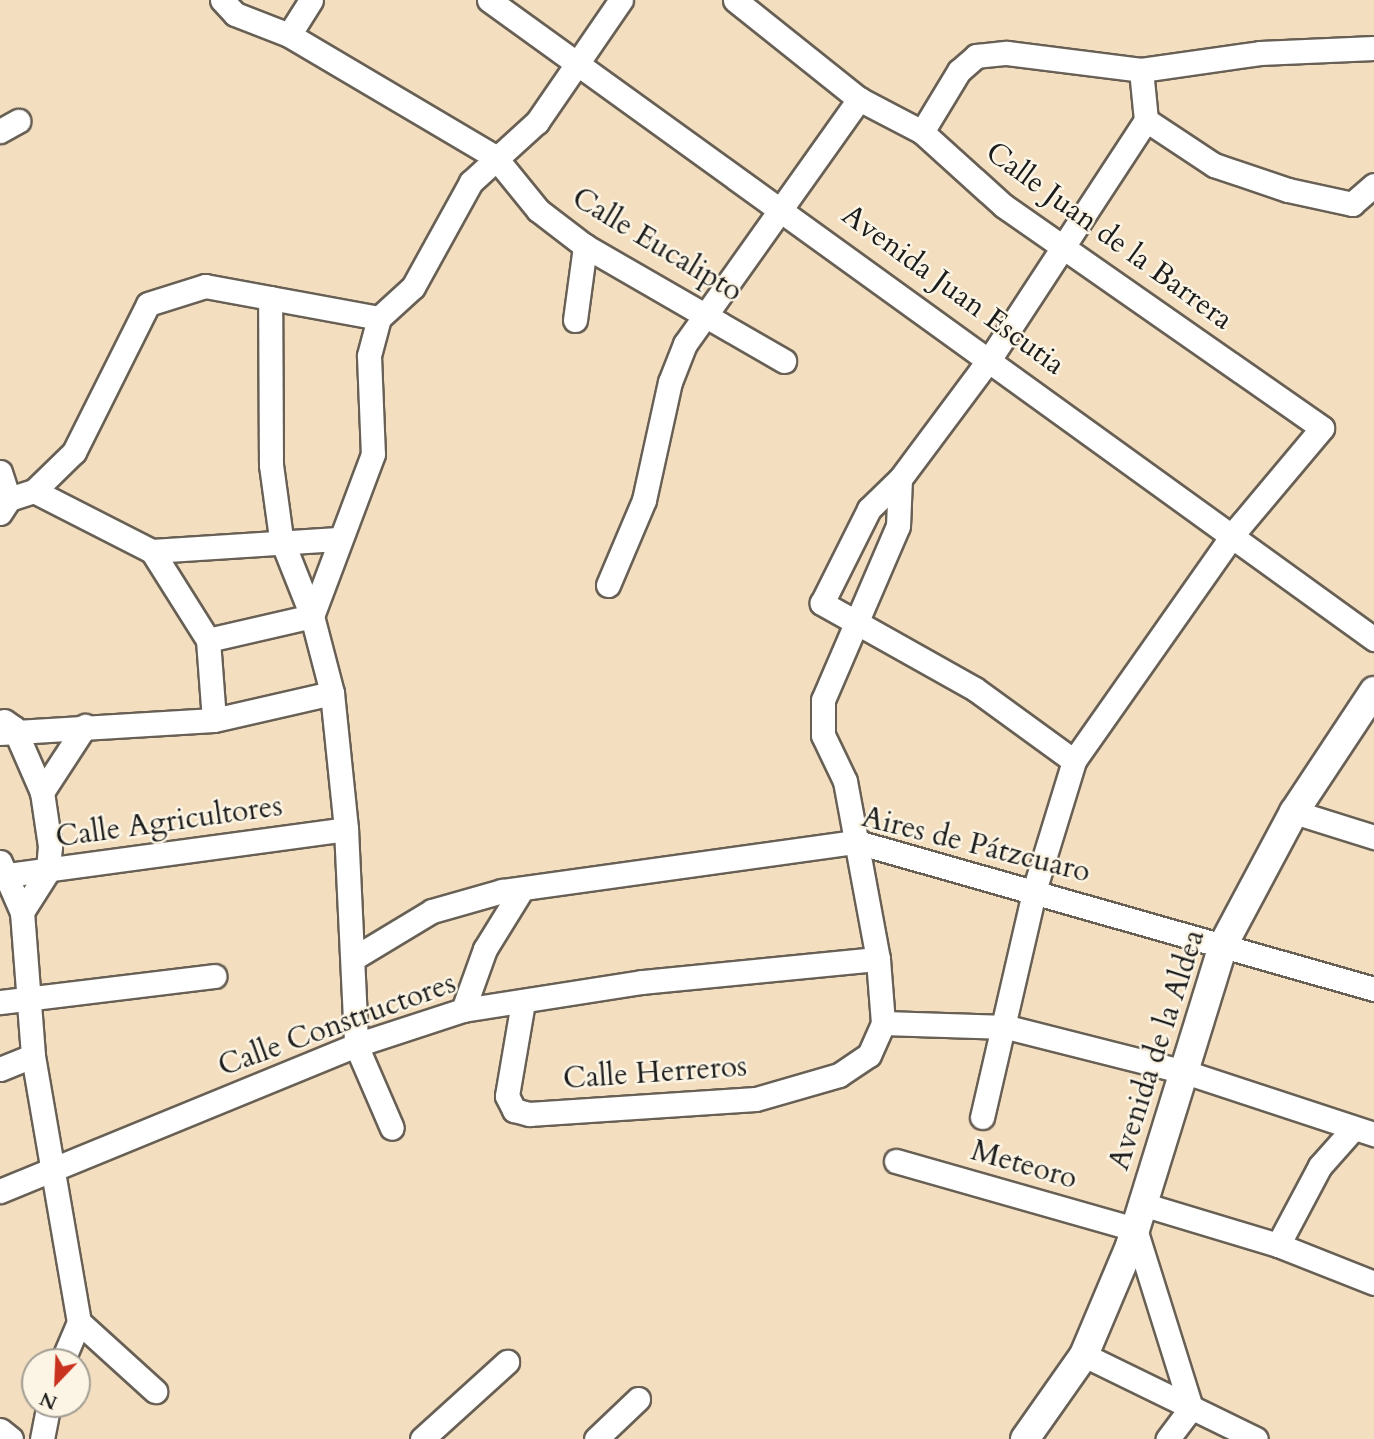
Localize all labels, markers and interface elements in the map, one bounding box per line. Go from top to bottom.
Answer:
street label: Calle Juan de la Barrera [978,134,1240,338]
street label: Calle Eucalipto [565,180,749,310]
street label: Avenida Juan Escutia [834,197,1072,383]
street label: Calle Agricultores [53,788,285,856]
street label: Aires de Pátzcuaro [858,799,1094,891]
street label: Avenida de la Aldea [1101,925,1213,1175]
street label: Calle Constructores [213,965,461,1085]
street label: Calle Herreros [562,1049,748,1097]
street label: Meteoro [967,1133,1081,1197]
north arrow [21,1348,91,1418]
text: N [36,1385,61,1416]

